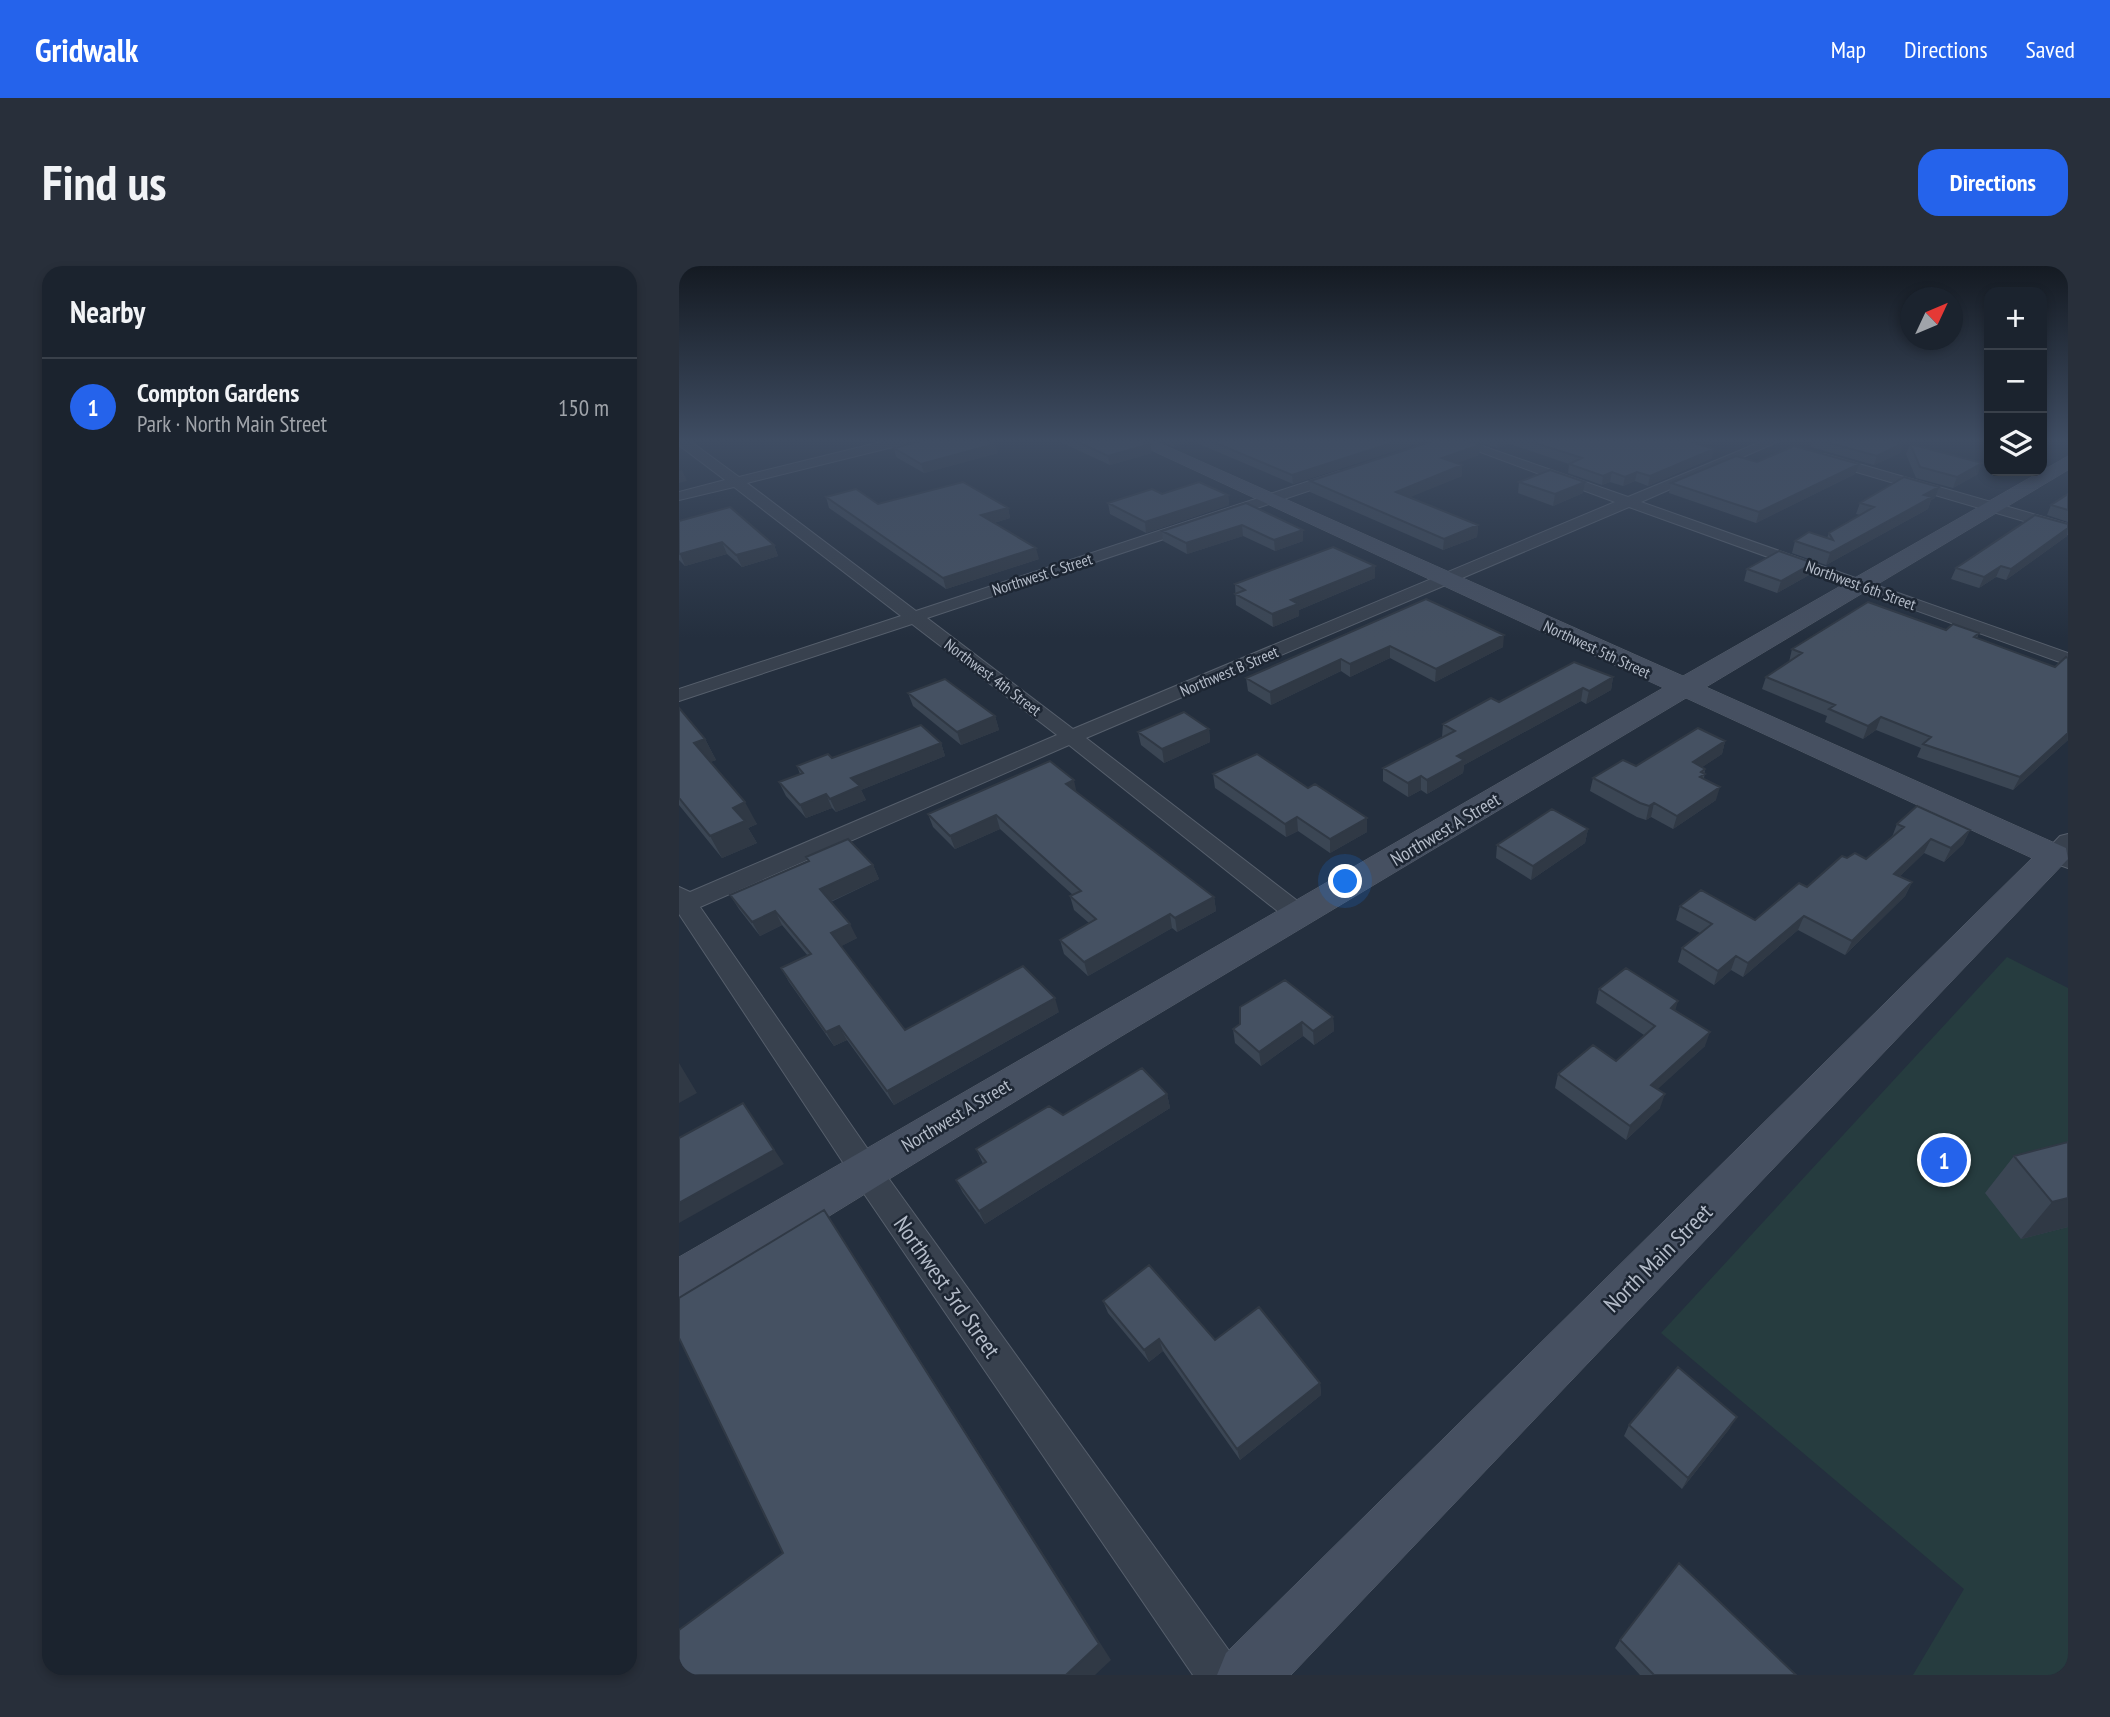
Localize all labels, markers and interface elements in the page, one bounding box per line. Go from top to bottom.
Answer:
text: Gridwalk [35,28,138,71]
text: Map [1831,34,1866,65]
text: Directions [1904,34,1988,65]
text: Saved [2026,34,2075,65]
button: Directions [1918,149,2068,216]
text: Find us [42,150,166,214]
north arrow [1900,287,1963,350]
map controls [1984,287,2047,476]
button: + [1984,287,2047,350]
text: Nearby [70,292,145,331]
button: − [1984,350,2047,413]
text: Compton Gardens [137,376,299,409]
text: 1 [88,393,99,422]
text: 150 m [558,393,609,422]
text: Park · North Main Street [137,409,327,438]
button: layers [1984,413,2047,476]
street label: Northwest C Street [989,548,1095,600]
street label: Northwest 6th Street [1803,556,1919,614]
street label: Northwest 5th Street [1540,615,1654,683]
street label: Northwest 4th Street [941,634,1046,720]
street label: Northwest B Street [1177,641,1282,701]
street label: Northwest A Street [1386,787,1505,871]
your location [1328,864,1362,898]
street label: Northwest A Street [897,1073,1016,1157]
pin: 1 [1921,1134,1967,1186]
street label: North Main Street [1597,1197,1719,1318]
street label: Northwest 3rd Street [888,1210,1007,1364]

